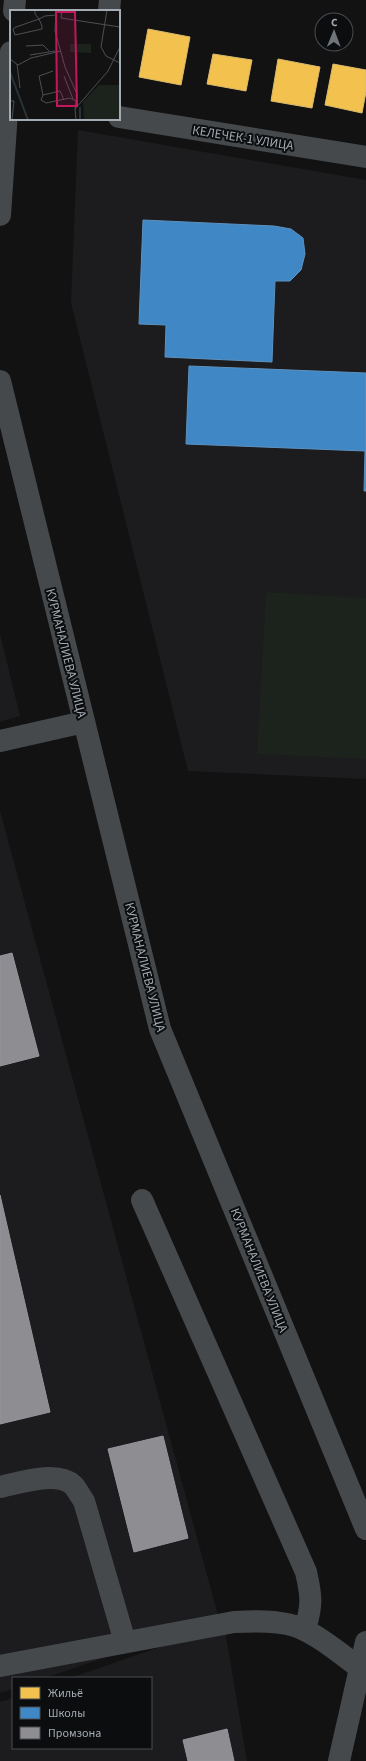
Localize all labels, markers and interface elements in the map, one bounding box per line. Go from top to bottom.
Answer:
inset map [10,10,120,120]
north arrow [314,12,354,52]
text: С [331,15,338,30]
street label: КЕЛЕЧЕК-1 УЛИЦА [191,121,296,155]
street label: КУРМАНАЛИЕВА УЛИЦА [41,587,91,721]
street label: КУРМАНАЛИЕВА УЛИЦА [120,901,170,1035]
street label: КУРМАНАЛИЕВА УЛИЦА [226,1205,293,1336]
legend [12,1677,152,1749]
text: Жильё [48,1685,83,1702]
text: Школы [48,1705,85,1722]
text: Промзона [48,1725,101,1742]

